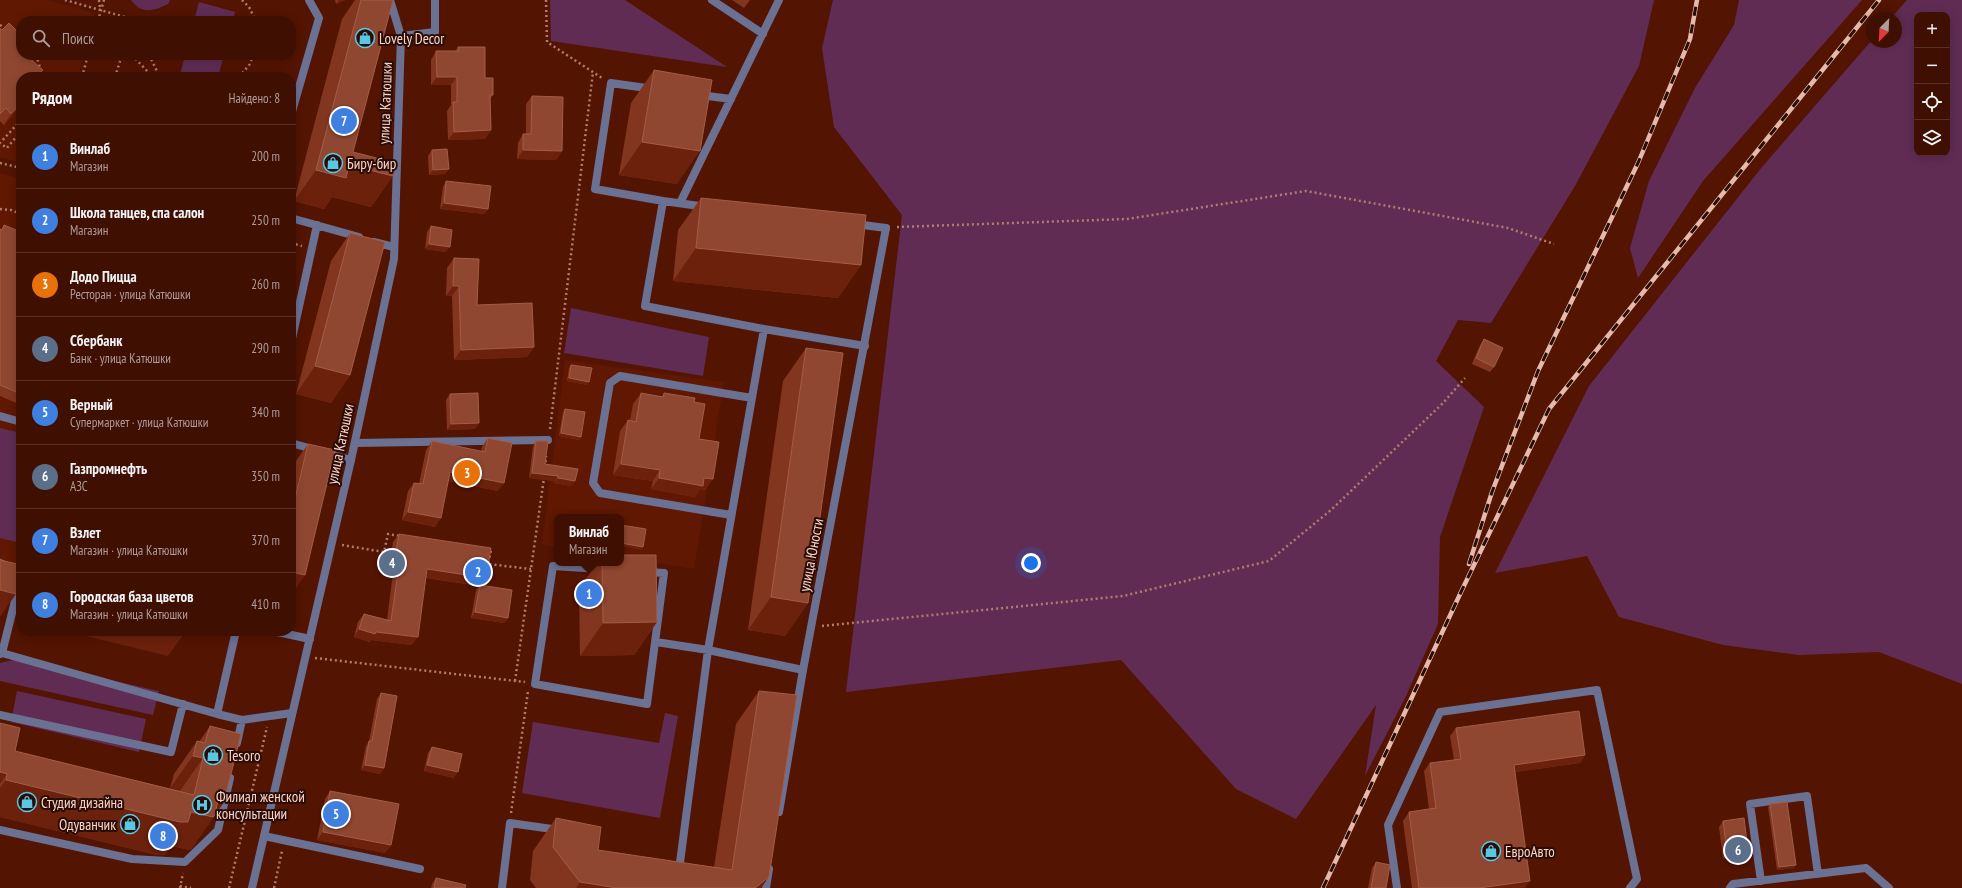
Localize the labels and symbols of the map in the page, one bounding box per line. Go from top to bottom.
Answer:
north arrow [1866,12,1902,48]
shop icon: Lovely Decor [354,27,376,49]
place label: Lovely Decor [379,29,445,48]
street label: улица Катюшки [374,62,396,144]
pin: 7 [331,106,357,136]
shop icon: Биру-бир [322,152,344,174]
place label: Биру-бир [347,154,396,173]
street label: улица Катюшки [322,402,358,486]
pin: 3 [454,458,480,488]
street label: улица Юности [795,517,827,593]
pin: 4 [379,548,405,578]
your location [1021,553,1041,573]
pin: 2 [465,557,491,587]
pin: 1 [576,579,602,609]
shop icon: Tesoro [202,744,224,766]
place label: Tesoro [227,746,261,765]
place label: Филиал женской консультации [216,787,305,823]
shop icon: Студия дизайна [16,791,38,813]
place label: Студия дизайна [41,793,123,812]
hospital icon: Филиал женской консультации [191,794,213,816]
pin: 5 [323,799,349,829]
shop icon: Одуванчик [119,813,141,835]
place label: Одуванчик [59,815,116,834]
pin: 8 [150,821,176,851]
pin: 6 [1725,835,1751,865]
shop icon: ЕвроАвто [1480,840,1502,862]
place label: ЕвроАвто [1505,842,1555,861]

